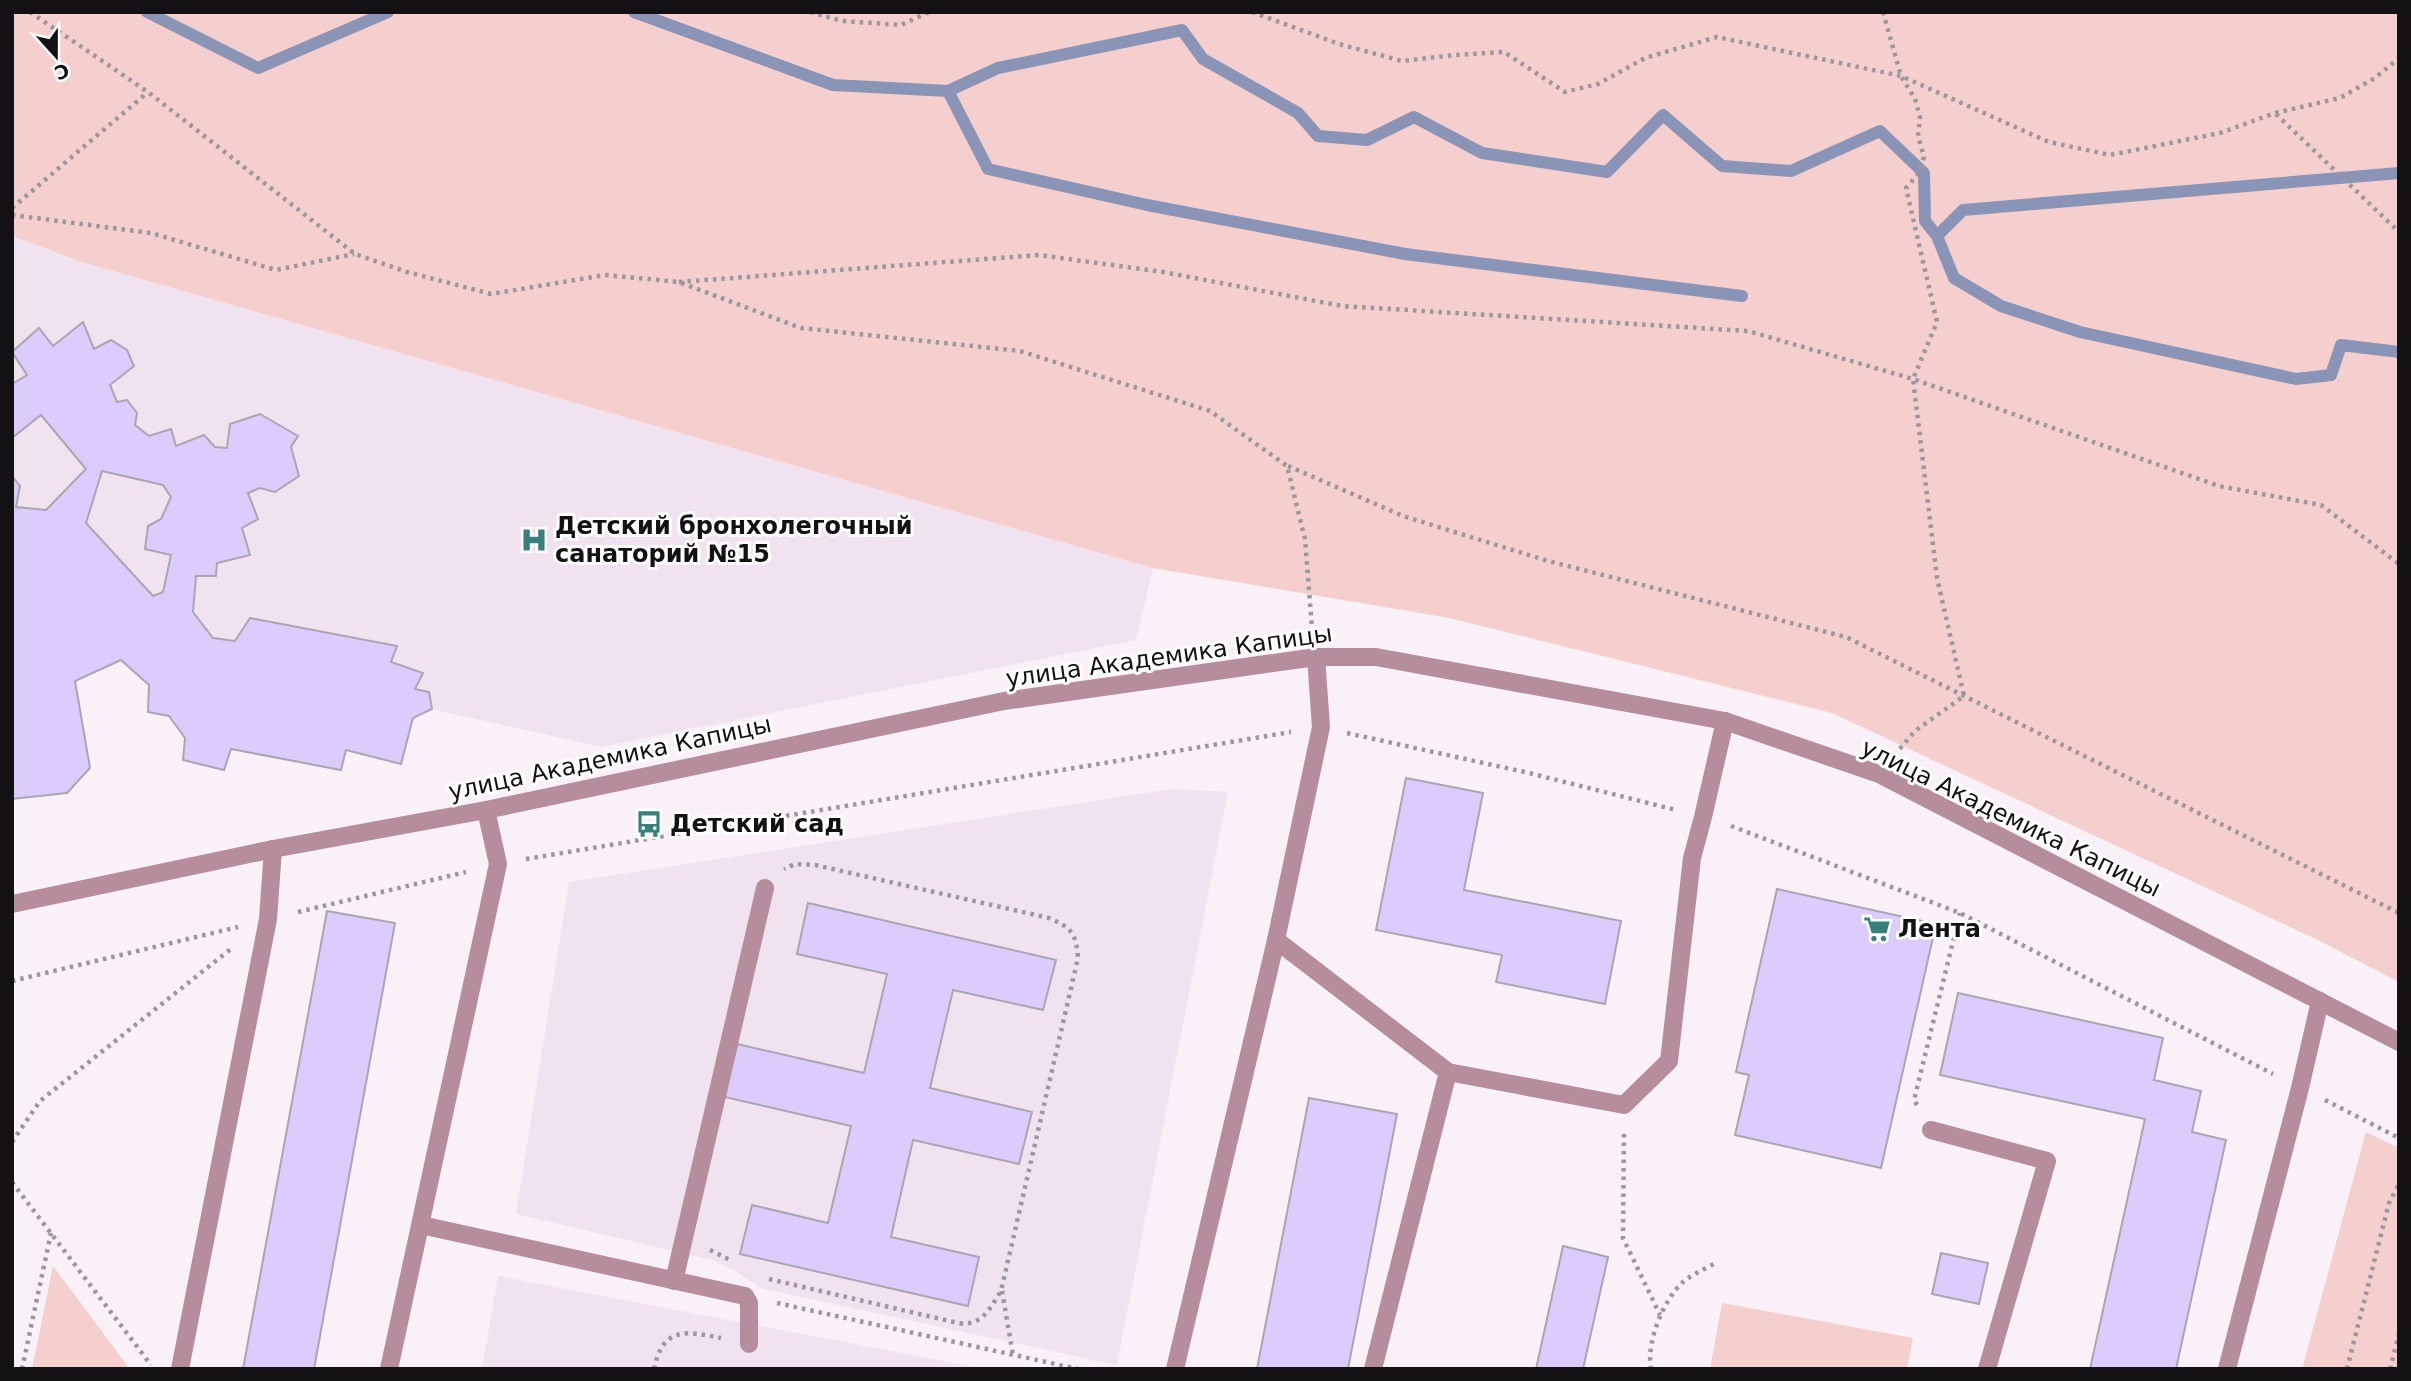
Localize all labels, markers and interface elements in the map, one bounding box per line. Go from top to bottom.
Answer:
north arrow [21,21,91,91]
text: С [52,59,73,85]
place label: Детский бронхолегочный санаторий №15 [555,512,913,568]
hospital icon: Детский бронхолегочный санаторий №15 [519,525,549,555]
street label: улица Академика Капицы [1004,619,1334,693]
street label: улица Академика Капицы [446,710,774,806]
street label: улица Академика Капицы [1857,733,2165,903]
bus stop icon: Детский сад [634,809,664,839]
place label: Детский сад [670,810,844,838]
supermarket icon: Лента [1862,914,1892,944]
place label: Лента [1898,915,1981,943]

